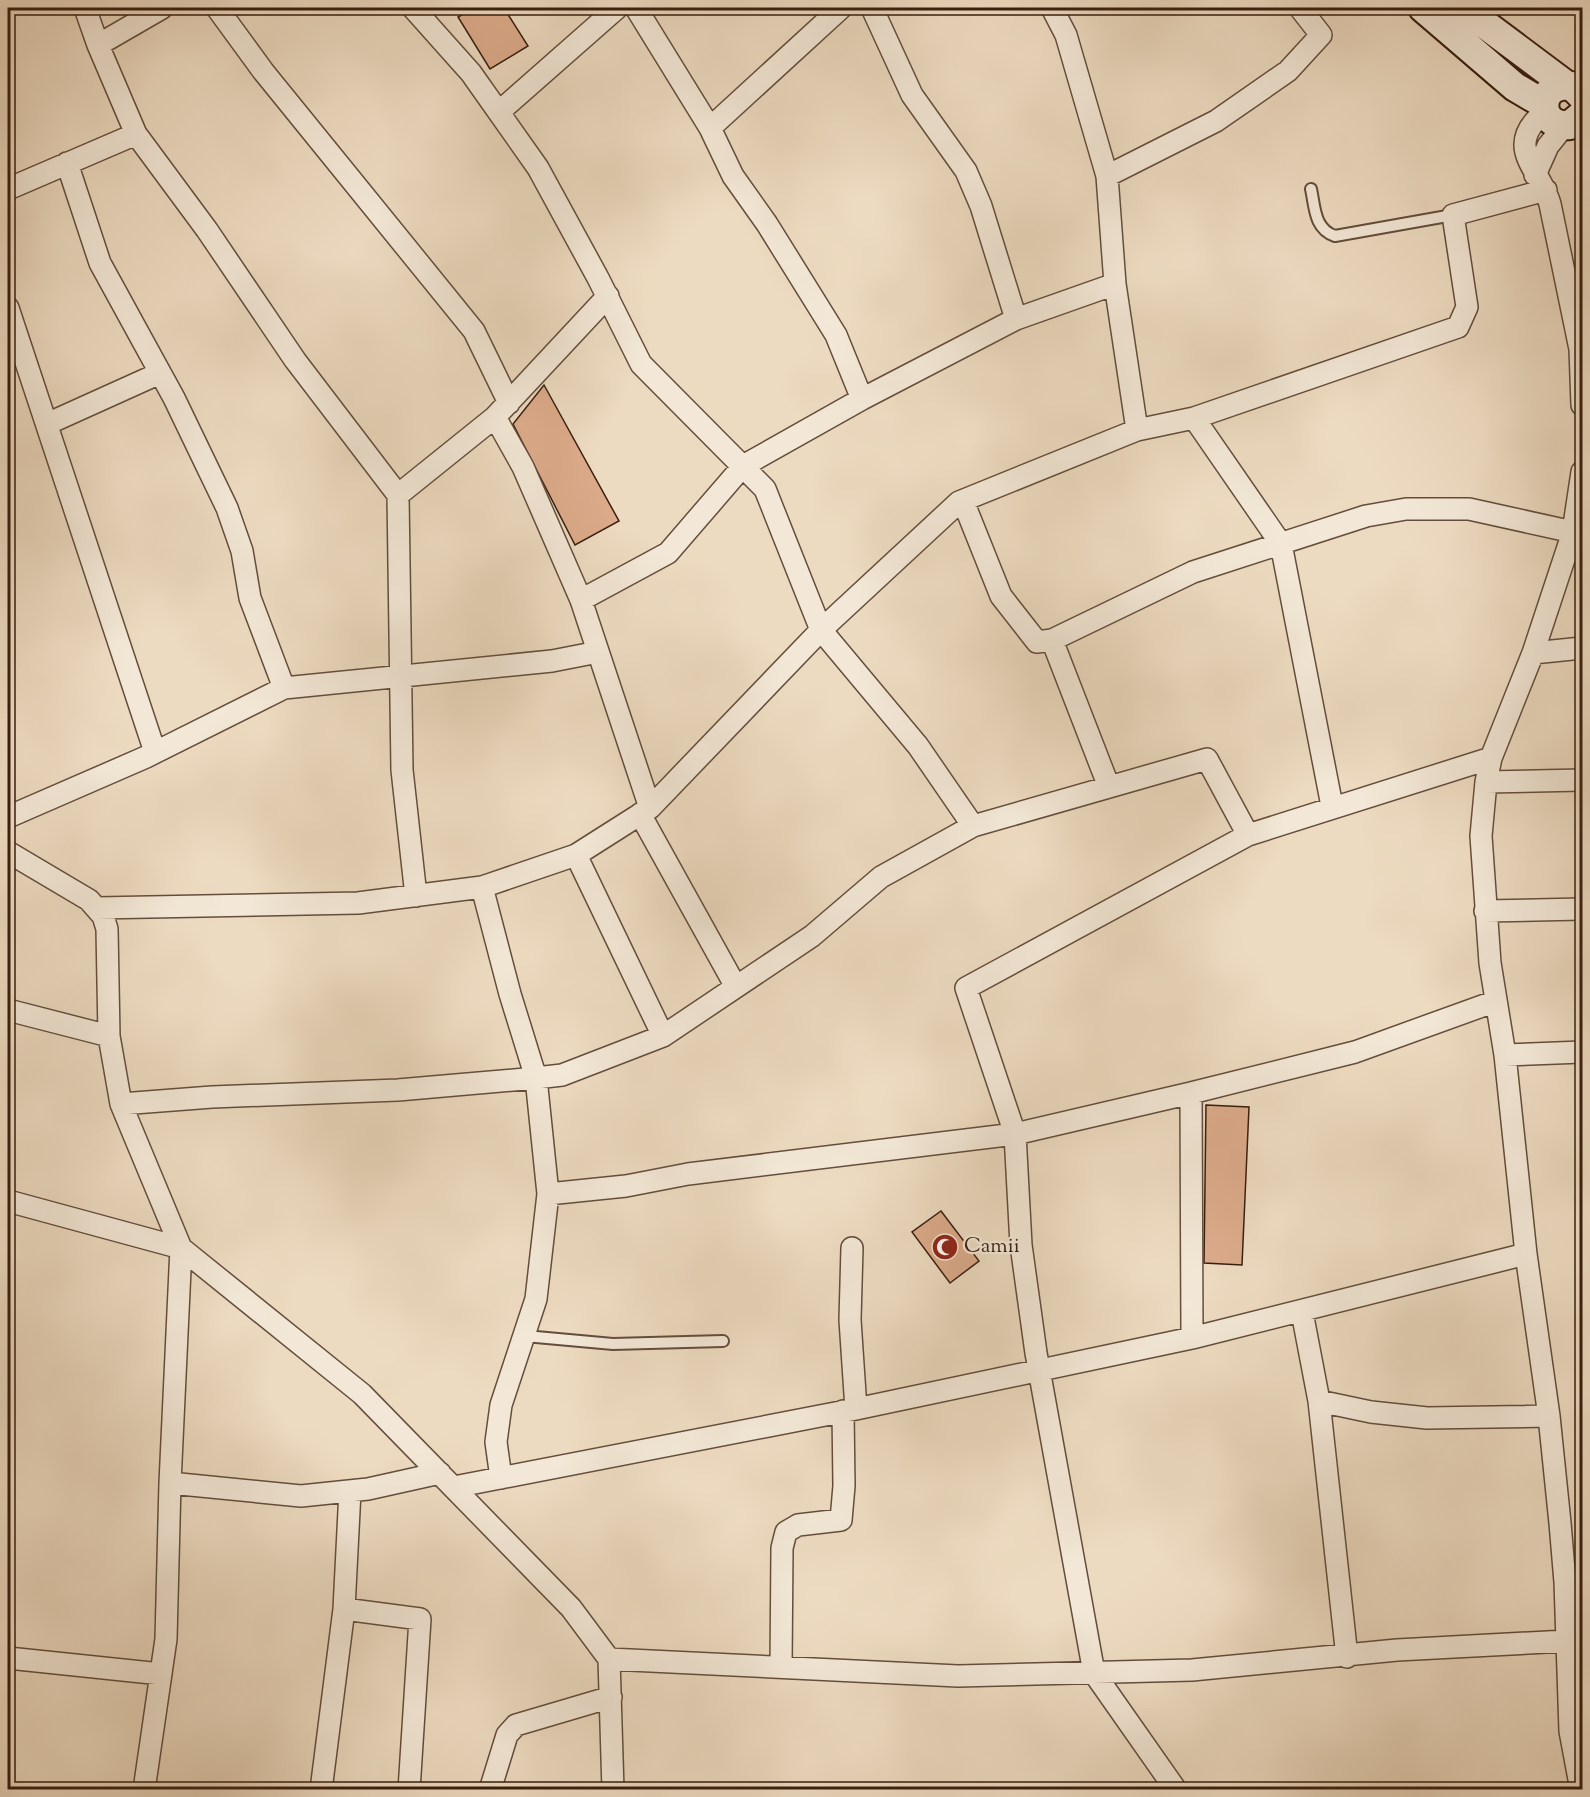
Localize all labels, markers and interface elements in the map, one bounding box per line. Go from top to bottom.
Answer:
mosque icon: Camii [930,1232,960,1262]
place label: Camii [964,1232,1020,1262]

